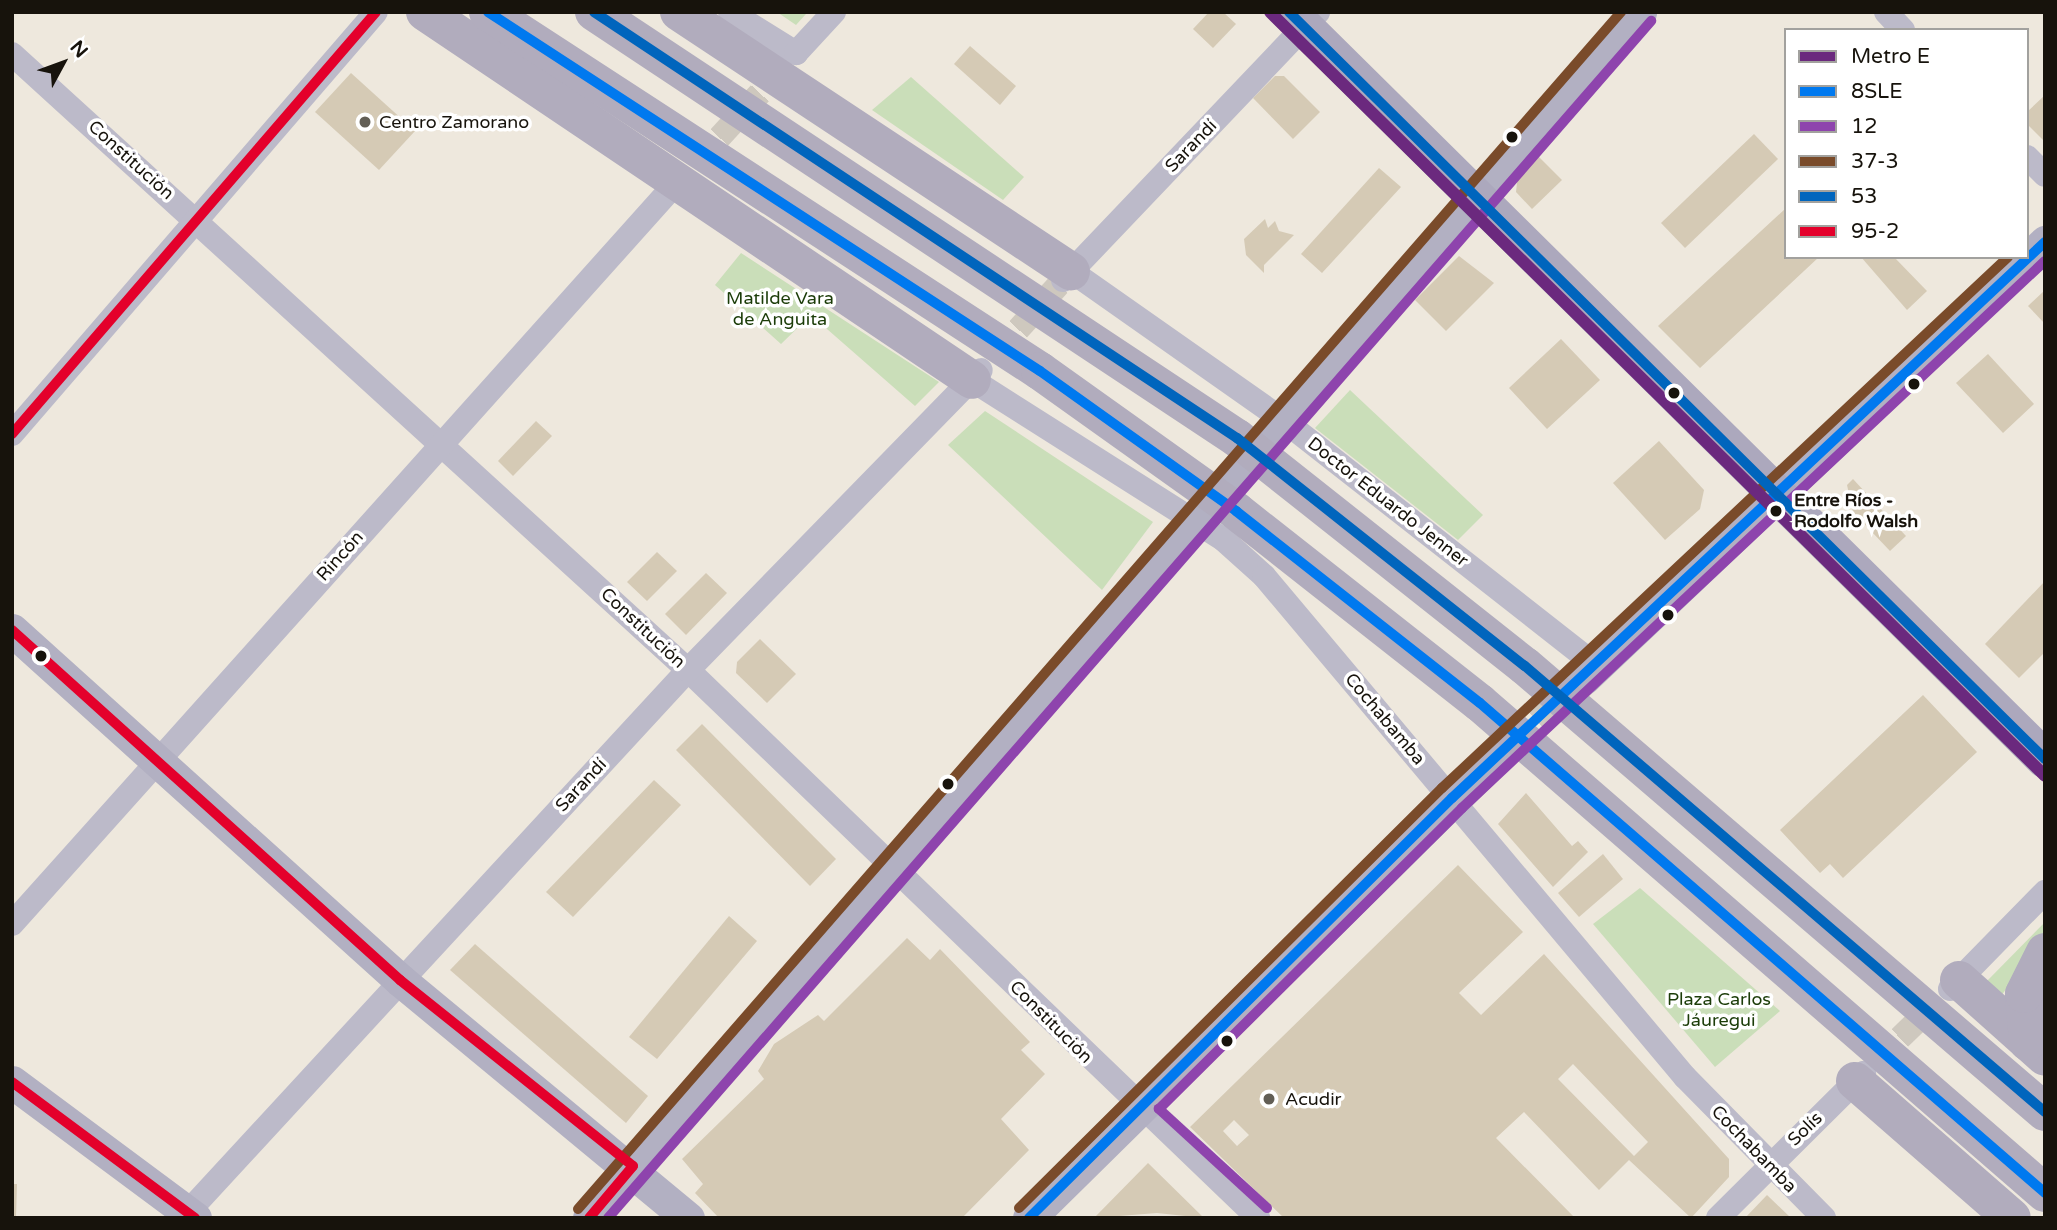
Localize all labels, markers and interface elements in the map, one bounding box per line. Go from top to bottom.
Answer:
north arrow [28,28,98,98]
legend [1784,28,2029,259]
text: N [66,36,92,62]
text: Metro E [1851,44,1930,69]
text: 8SLE [1851,79,1903,104]
place label: Centro Zamorano [379,111,529,133]
marker: Centro Zamorano [357,114,373,130]
text: 12 [1851,114,1877,139]
street label: Sarandí [1161,115,1221,177]
street label: Constitución [84,116,178,204]
unlabelled marker [1505,130,1519,144]
text: 37-3 [1851,149,1899,174]
text: 53 [1851,184,1877,209]
text: 95-2 [1851,219,1899,244]
park label: Matilde Vara de Anguita [726,288,834,330]
unlabelled marker [1907,377,1921,391]
unlabelled marker [1667,386,1681,400]
street label: Doctor Eduardo Jenner [1303,433,1473,571]
place label: Entre Ríos - Rodolfo Walsh [1794,490,1918,532]
marker: Entre Ríos - Rodolfo Walsh [1764,499,1788,523]
street label: Rincón [312,527,368,585]
street label: Constitución [596,583,690,673]
unlabelled marker [1661,608,1675,622]
unlabelled marker [34,649,48,663]
street label: Cochabamba [1340,669,1430,769]
street label: Sarandí [551,754,611,816]
unlabelled marker [941,777,955,791]
street label: Constitución [1005,976,1097,1068]
park label: Plaza Carlos Jáuregui [1667,989,1771,1032]
unlabelled marker [1220,1034,1234,1048]
place label: Acudir [1285,1088,1342,1110]
marker: Acudir [1259,1089,1279,1109]
street label: Cochabamba [1707,1101,1801,1197]
street label: Solís [1783,1107,1827,1151]

